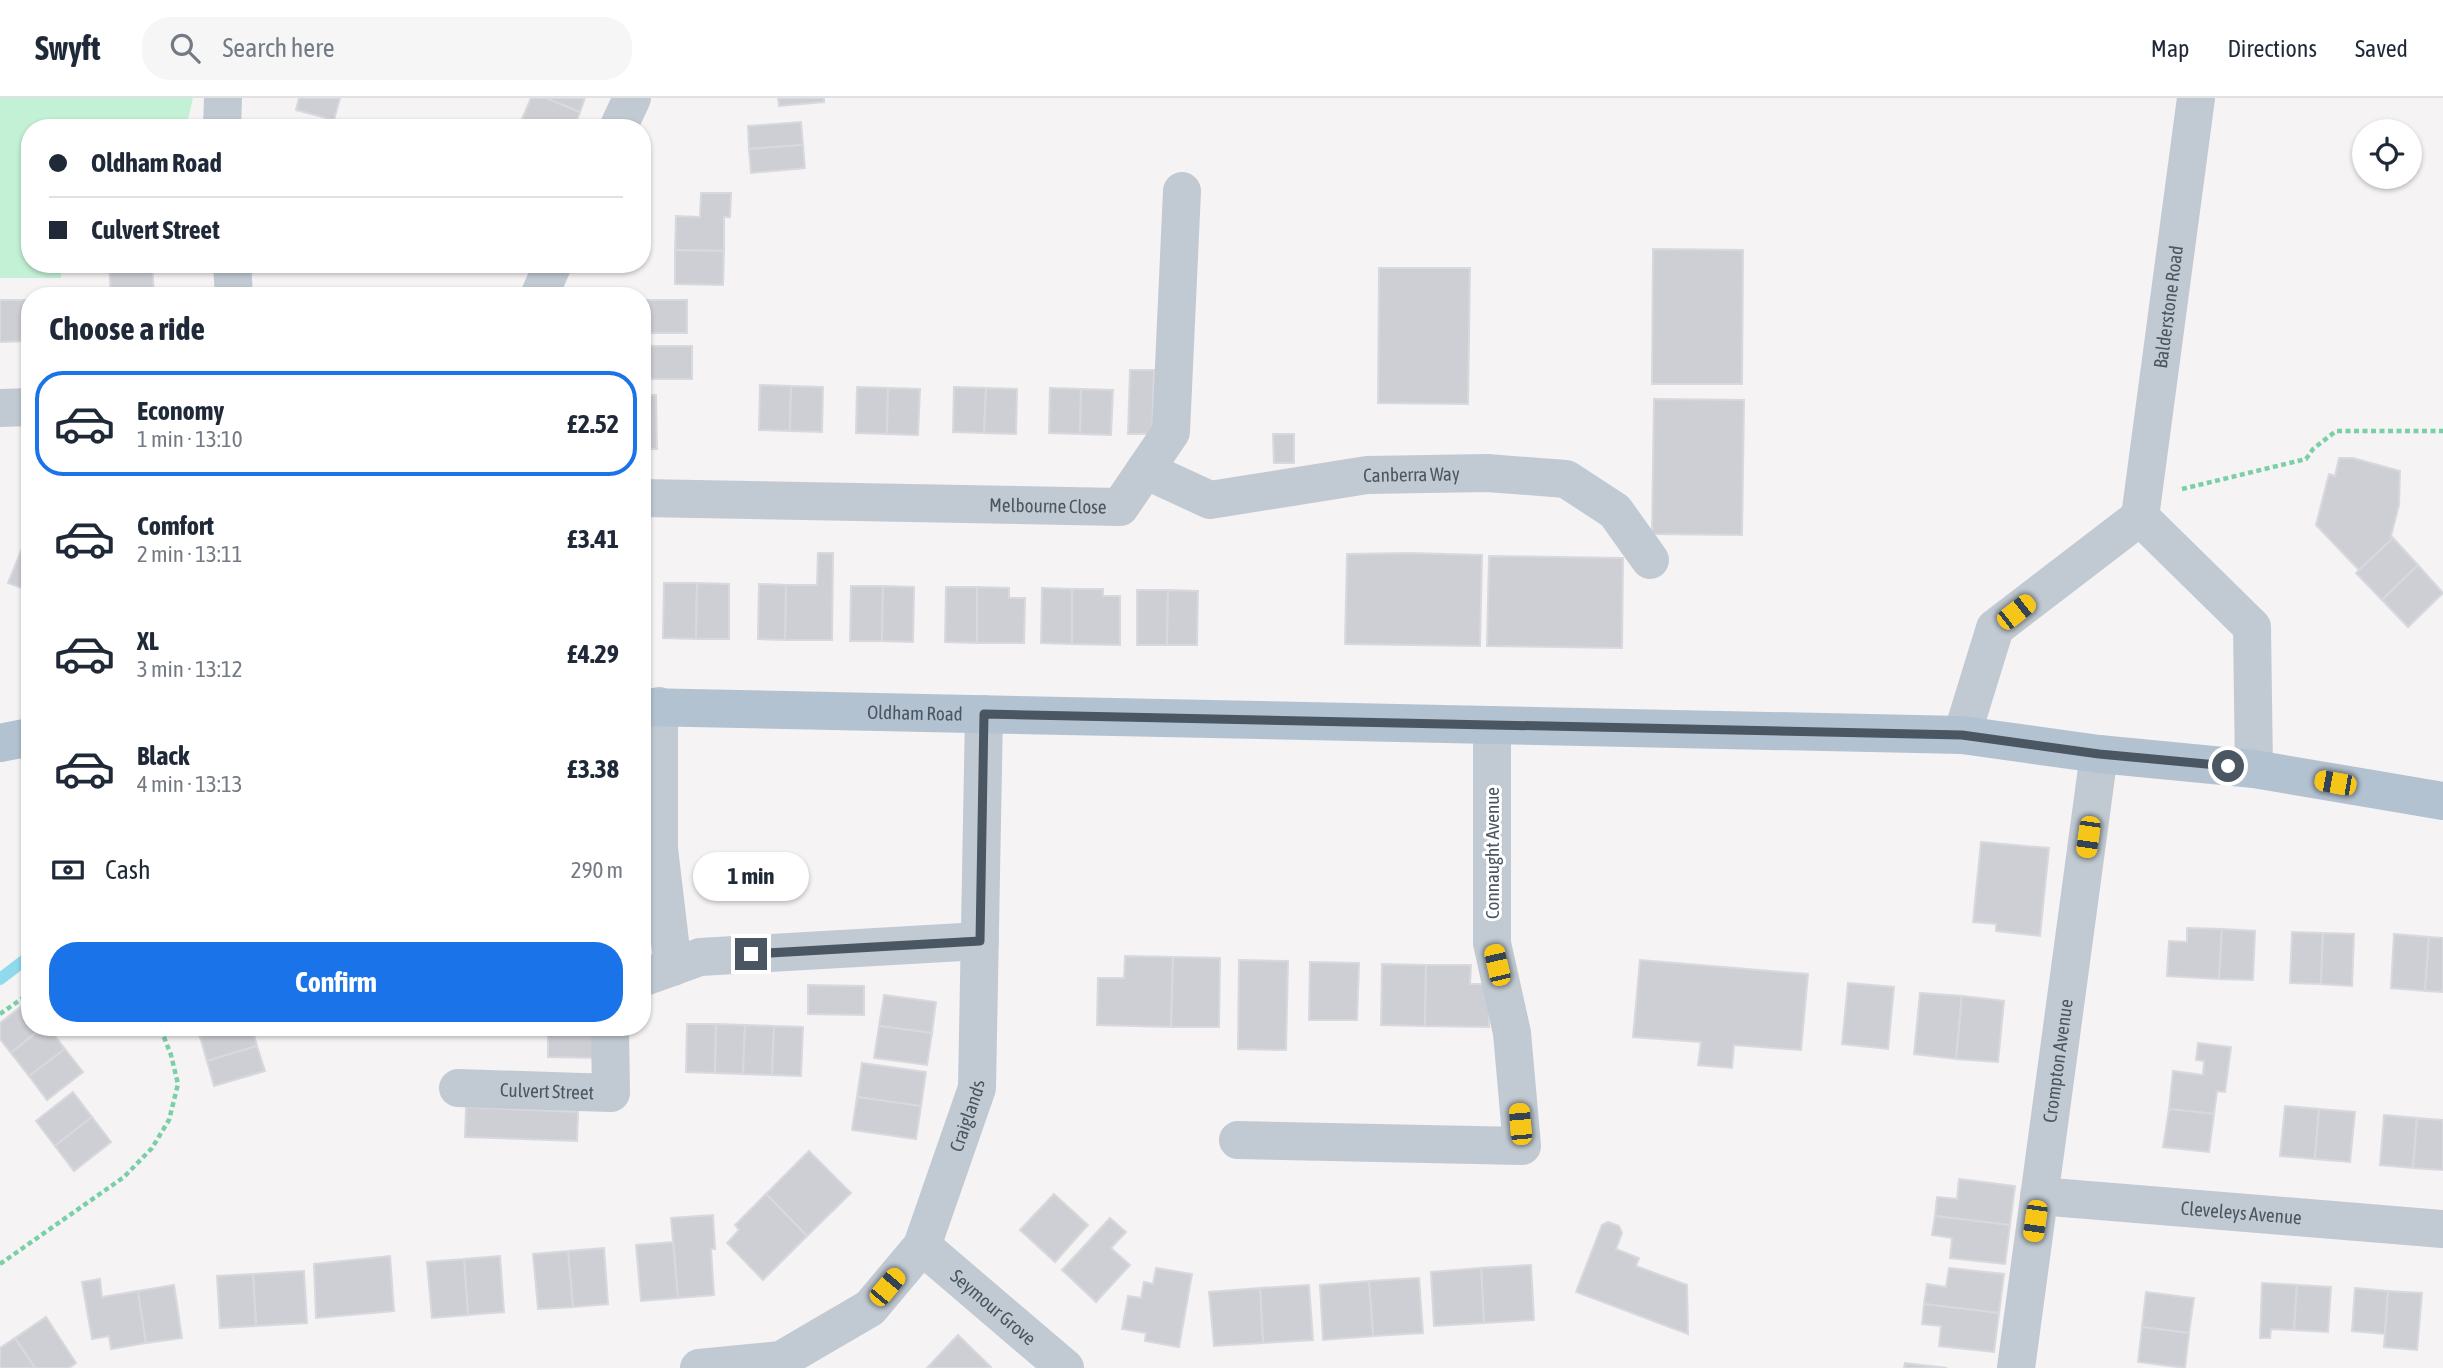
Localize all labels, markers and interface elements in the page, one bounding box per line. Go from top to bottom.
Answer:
search box [142,17,632,80]
text: Swyft [35,29,100,67]
icon: search [166,29,204,67]
text: Search here [222,33,335,63]
text: Map [2151,35,2189,62]
text: Directions [2227,35,2317,62]
text: Saved [2355,35,2408,62]
map controls [2352,119,2422,189]
button: locate [2352,119,2422,189]
text: Oldham Road [91,148,222,178]
text: Culvert Street [91,215,220,245]
street label: Balderstone Road [2149,244,2187,370]
text: Choose a ride [49,310,205,347]
icon: car [53,392,116,455]
text: Economy [137,396,224,426]
text: £2.52 [567,409,619,439]
text: 1 min · 13:10 [137,426,243,452]
street label: Canberra Way [1363,462,1460,486]
street label: Melbourne Close [989,494,1107,518]
icon: car [53,507,116,570]
text: Comfort [137,511,214,541]
text: £3.41 [567,524,619,554]
text: 2 min · 13:11 [137,541,243,567]
car [1993,591,2040,633]
icon: car [53,622,116,685]
text: XL [137,626,159,656]
text: £4.29 [567,639,619,669]
text: 3 min · 13:12 [137,656,243,682]
street label: Oldham Road [867,701,963,725]
icon: car [53,737,116,800]
text: Black [137,741,189,771]
route start [2212,750,2244,782]
text: £3.38 [567,754,619,784]
car [2313,769,2358,797]
text: 4 min · 13:13 [137,771,243,797]
street label: Connaught Avenue [1481,787,1503,919]
car [2075,815,2102,859]
icon: cash [49,851,87,889]
callout: 1 min [693,852,809,902]
text: Cash [105,855,151,885]
text: 290 m [571,857,623,883]
text: 1 min [728,863,774,889]
route end [735,938,767,970]
button: Confirm [49,942,623,1022]
car [1483,942,1512,988]
street label: Crompton Avenue [2038,998,2077,1124]
street label: Culvert Street [500,1078,594,1103]
street label: Craiglands [945,1080,988,1155]
car [1508,1102,1533,1146]
street label: Cleveleys Avenue [2180,1197,2303,1228]
car [2022,1199,2049,1243]
car [866,1264,909,1310]
street label: Seymour Grove [946,1265,1041,1349]

